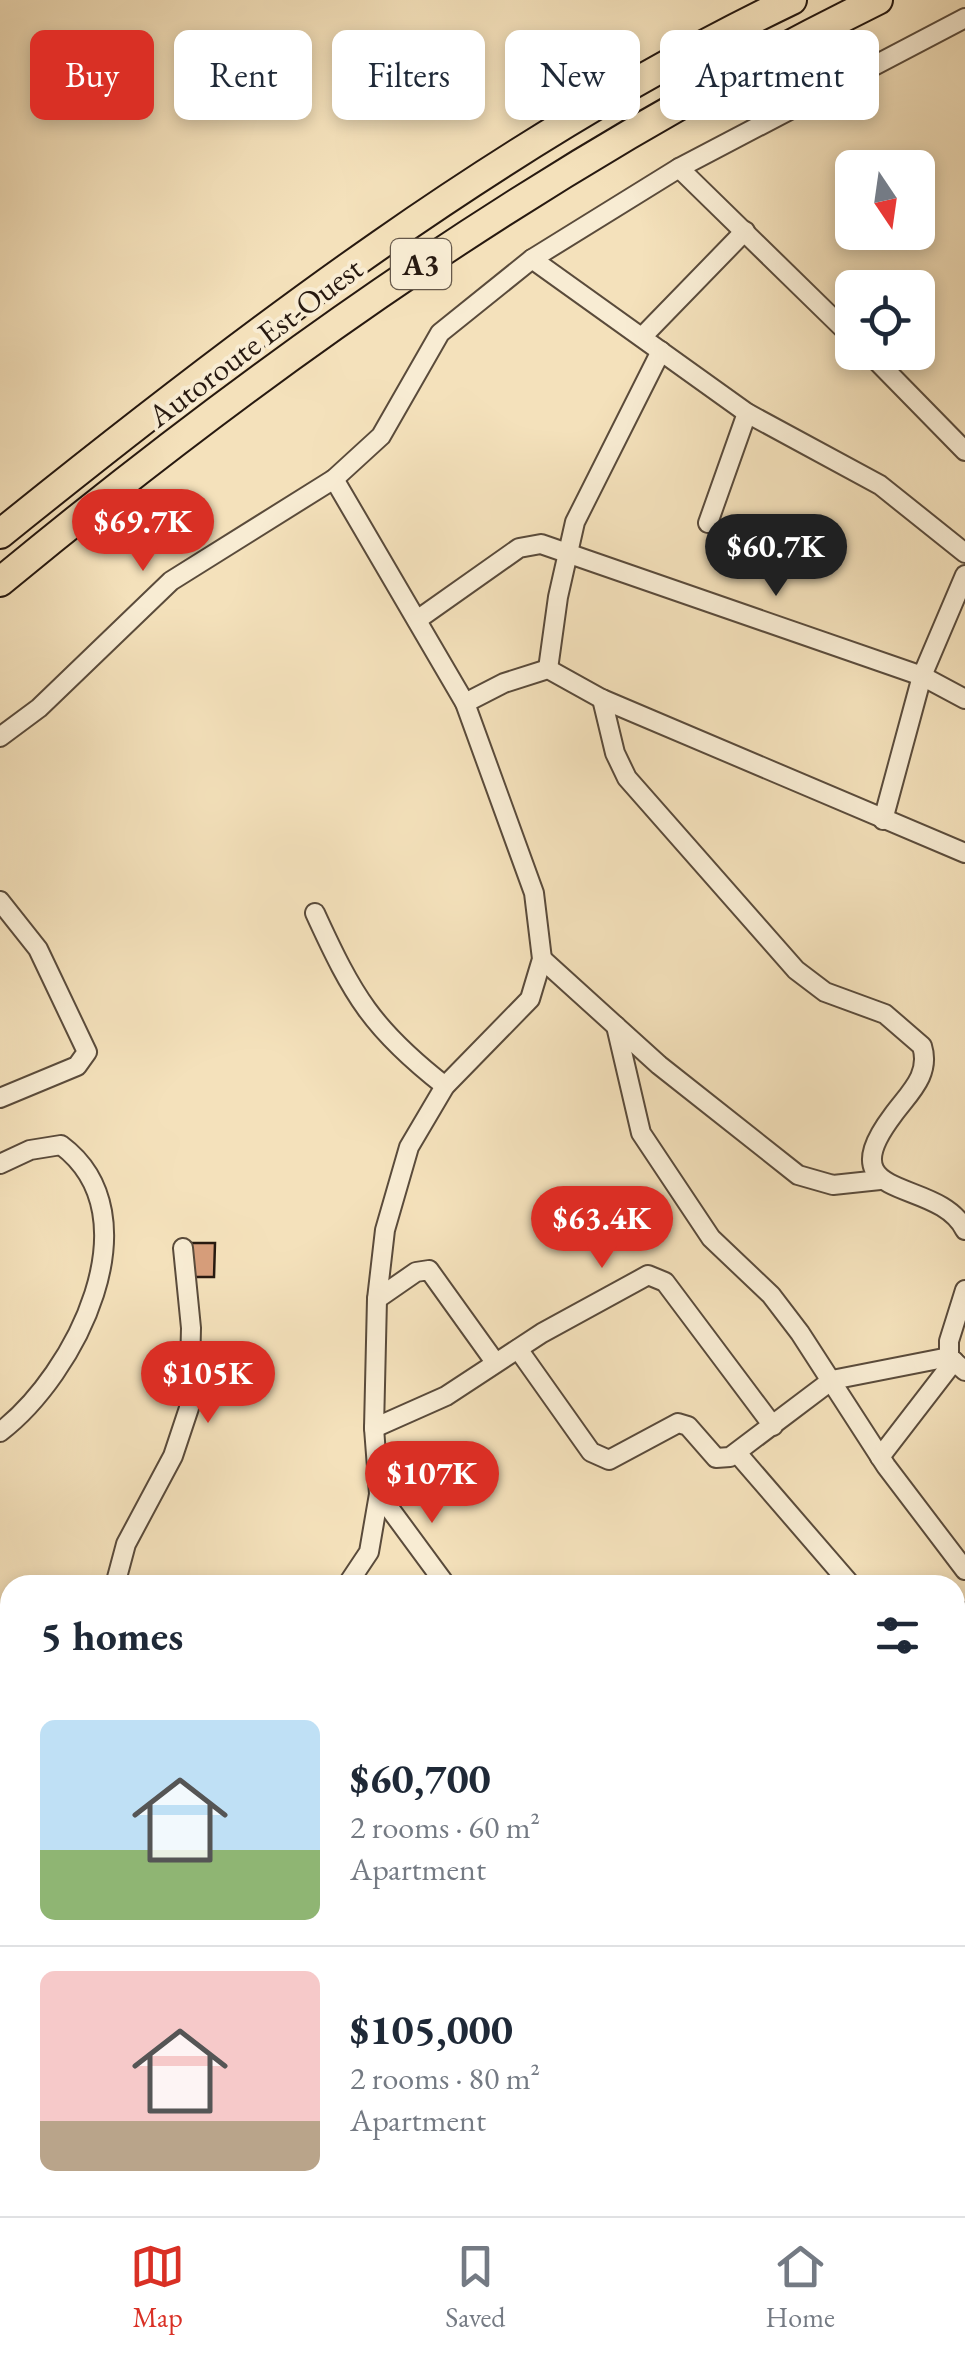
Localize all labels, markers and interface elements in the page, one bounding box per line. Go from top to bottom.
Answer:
chip: Buy [30,30,154,120]
chip: Rent [174,30,312,120]
chip: Filters [332,30,485,120]
chip: New [505,30,640,120]
chip: Apartment [660,30,879,120]
north arrow [835,150,935,250]
map controls [835,150,935,370]
road number: A3 [391,239,451,289]
street label: Autoroute Est-Ouest [138,247,371,437]
button: locate [835,270,935,370]
pin: $69.7K [62,489,224,574]
text: $69.7K [94,500,192,542]
pin: $60.7K [695,514,857,599]
text: $60.7K [727,525,825,567]
pin: $63.4K [521,1186,683,1271]
text: $63.4K [553,1197,651,1239]
pin: $105K [138,1341,278,1426]
text: $105K [163,1352,253,1394]
pin: $107K [362,1441,502,1526]
text: $107K [387,1452,477,1494]
text: 5 homes [40,1608,183,1663]
icon: filters [870,1608,925,1663]
text: $60,700 [350,1751,491,1806]
icon: home [120,1760,240,1880]
text: 2 rooms · 60 m² [350,1806,540,1848]
text: Apartment [350,1848,486,1890]
text: $105,000 [350,2002,513,2057]
icon: home [120,2011,240,2131]
text: 2 rooms · 80 m² [350,2057,540,2099]
text: Apartment [350,2099,486,2141]
tab: Map [130,2239,185,2335]
tab: Saved [445,2239,505,2335]
tab: Home [766,2239,835,2335]

